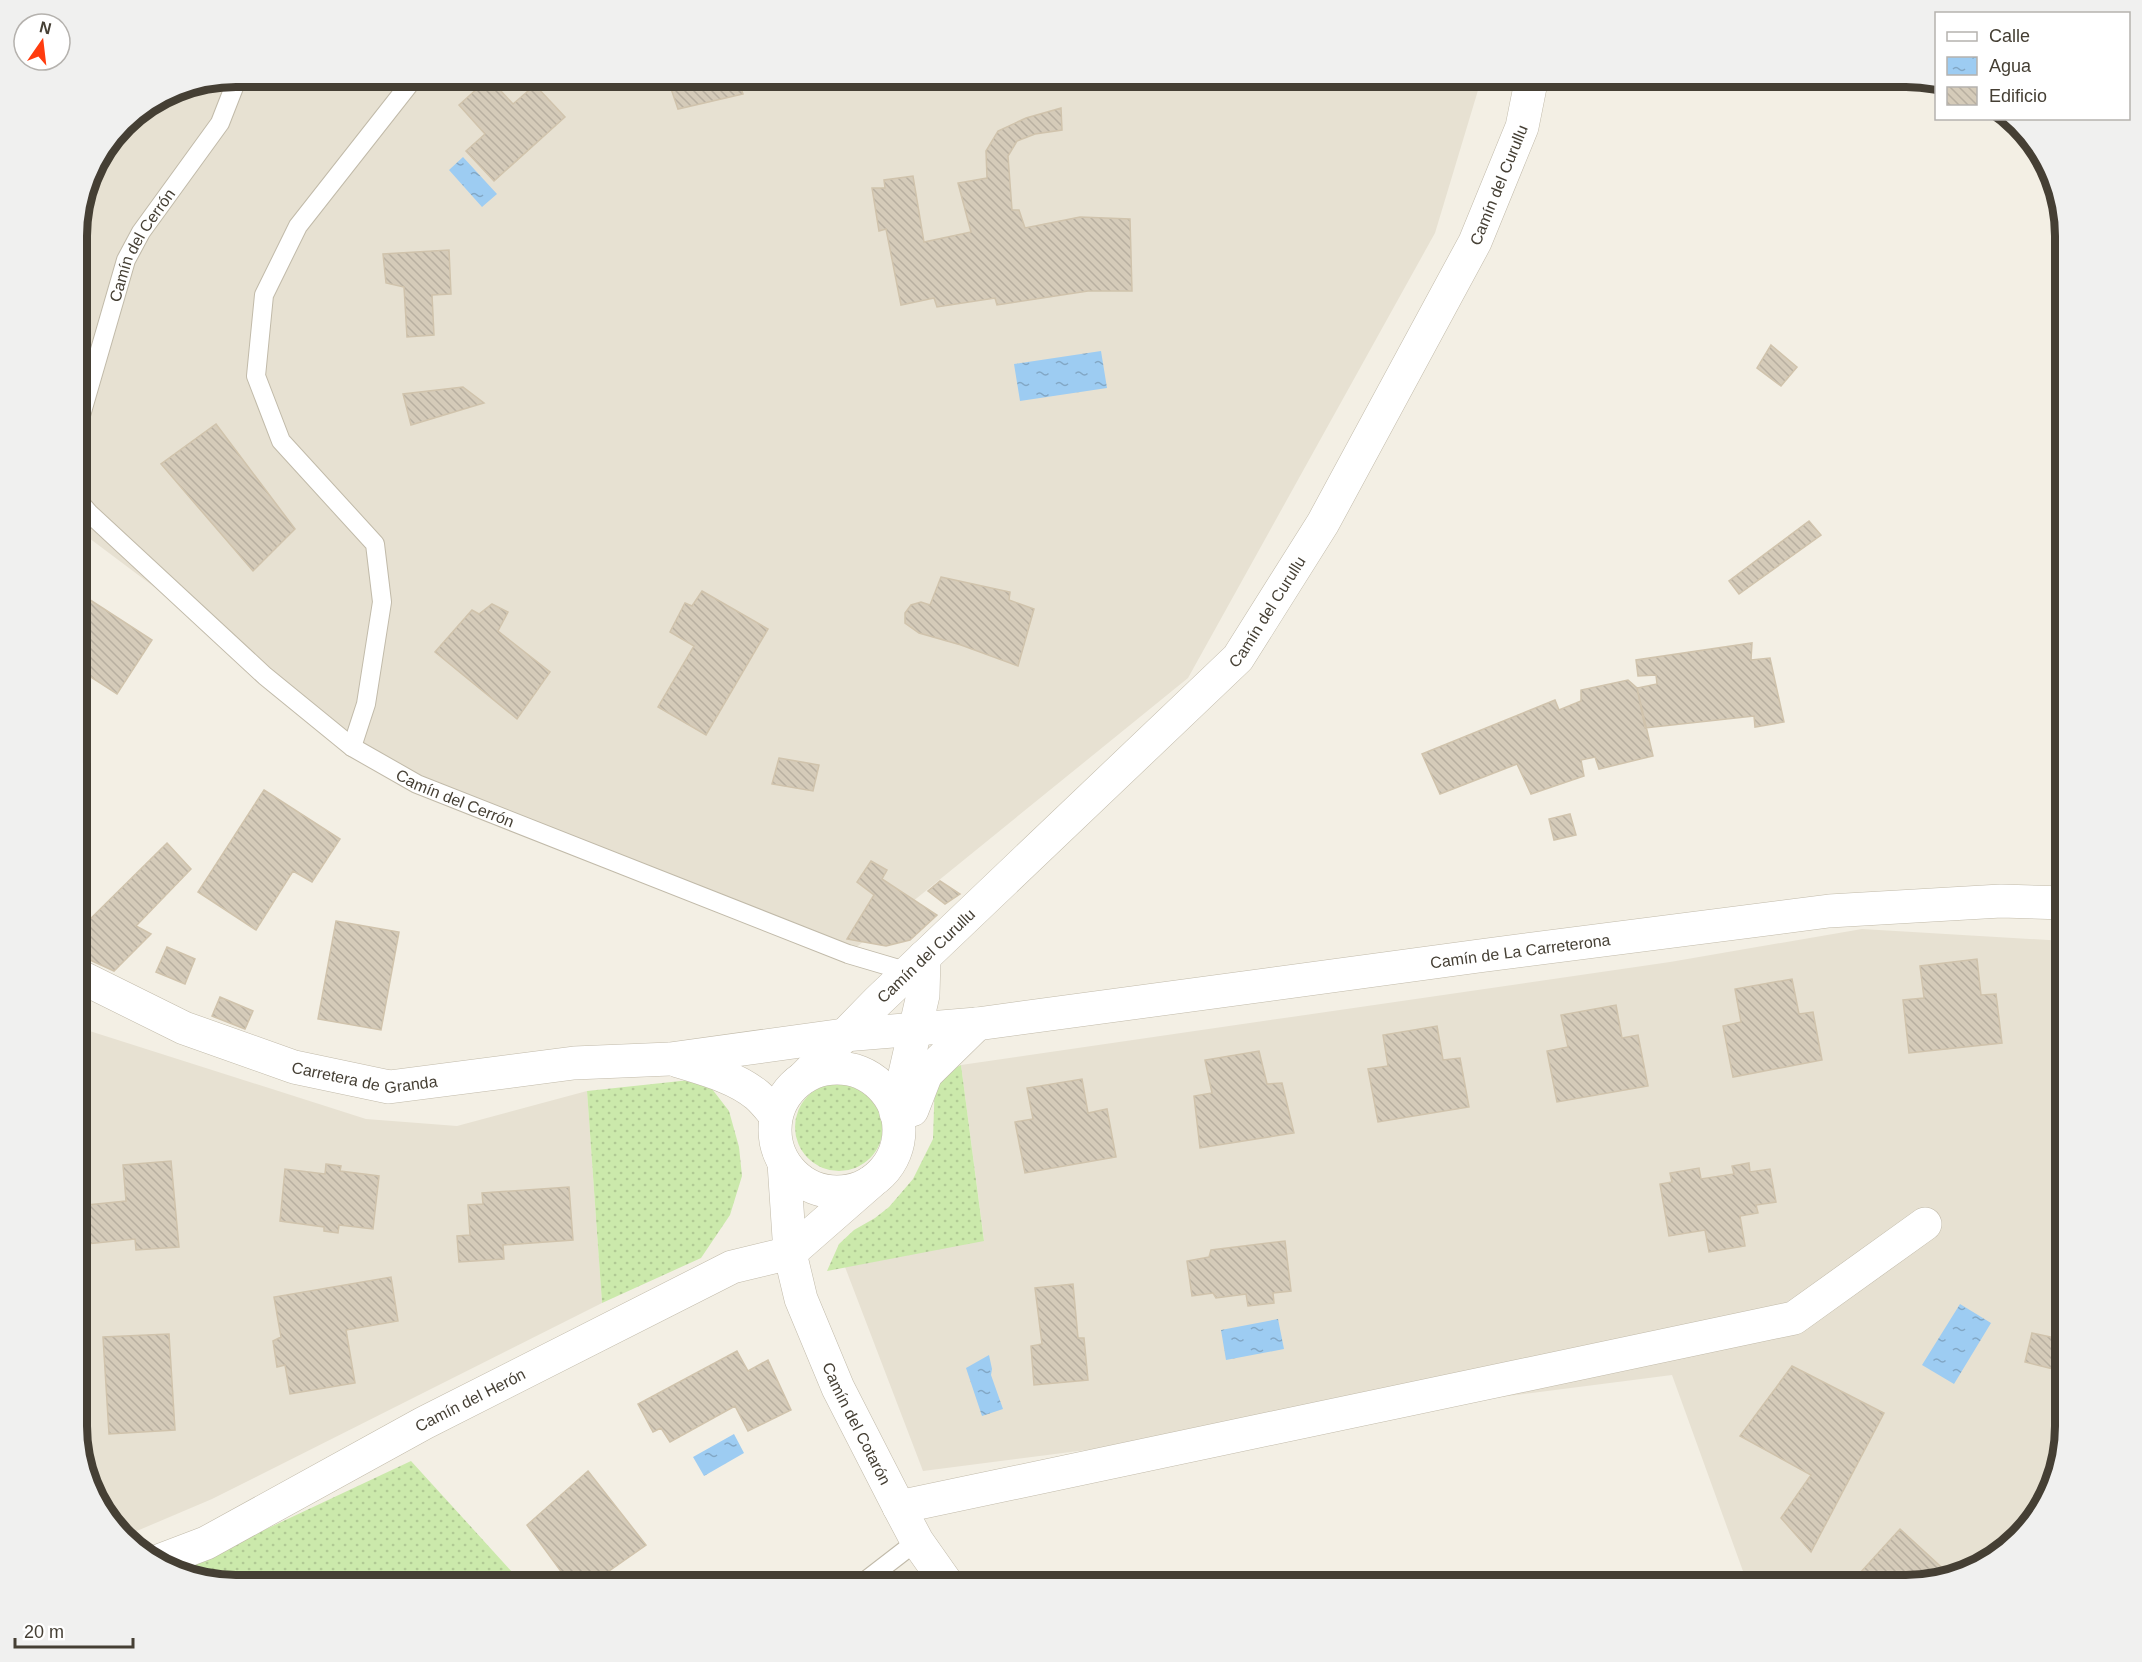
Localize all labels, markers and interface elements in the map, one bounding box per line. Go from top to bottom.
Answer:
north arrow [12,12,72,72]
legend [1935,12,2130,120]
text: N [38,18,53,38]
text: Calle [1989,26,2030,46]
text: Agua [1989,56,2032,76]
text: Edificio [1989,86,2047,106]
street label: Camín del Curullu [1467,123,1531,248]
street label: Camín del Cerrón [106,186,178,304]
street label: Camín del Curullu [1226,553,1309,671]
street label: Camín del Cerrón [393,766,516,830]
street label: Camín del Curullu [874,906,978,1006]
street label: Camín de La Carreterona [1429,931,1611,972]
street label: Carretera de Granda [290,1059,439,1097]
street label: Camín del Cotarón [819,1360,894,1488]
street label: Camín del Herón [412,1365,528,1435]
scale bar [15,1611,134,1649]
text: 20 m [24,1622,64,1642]

